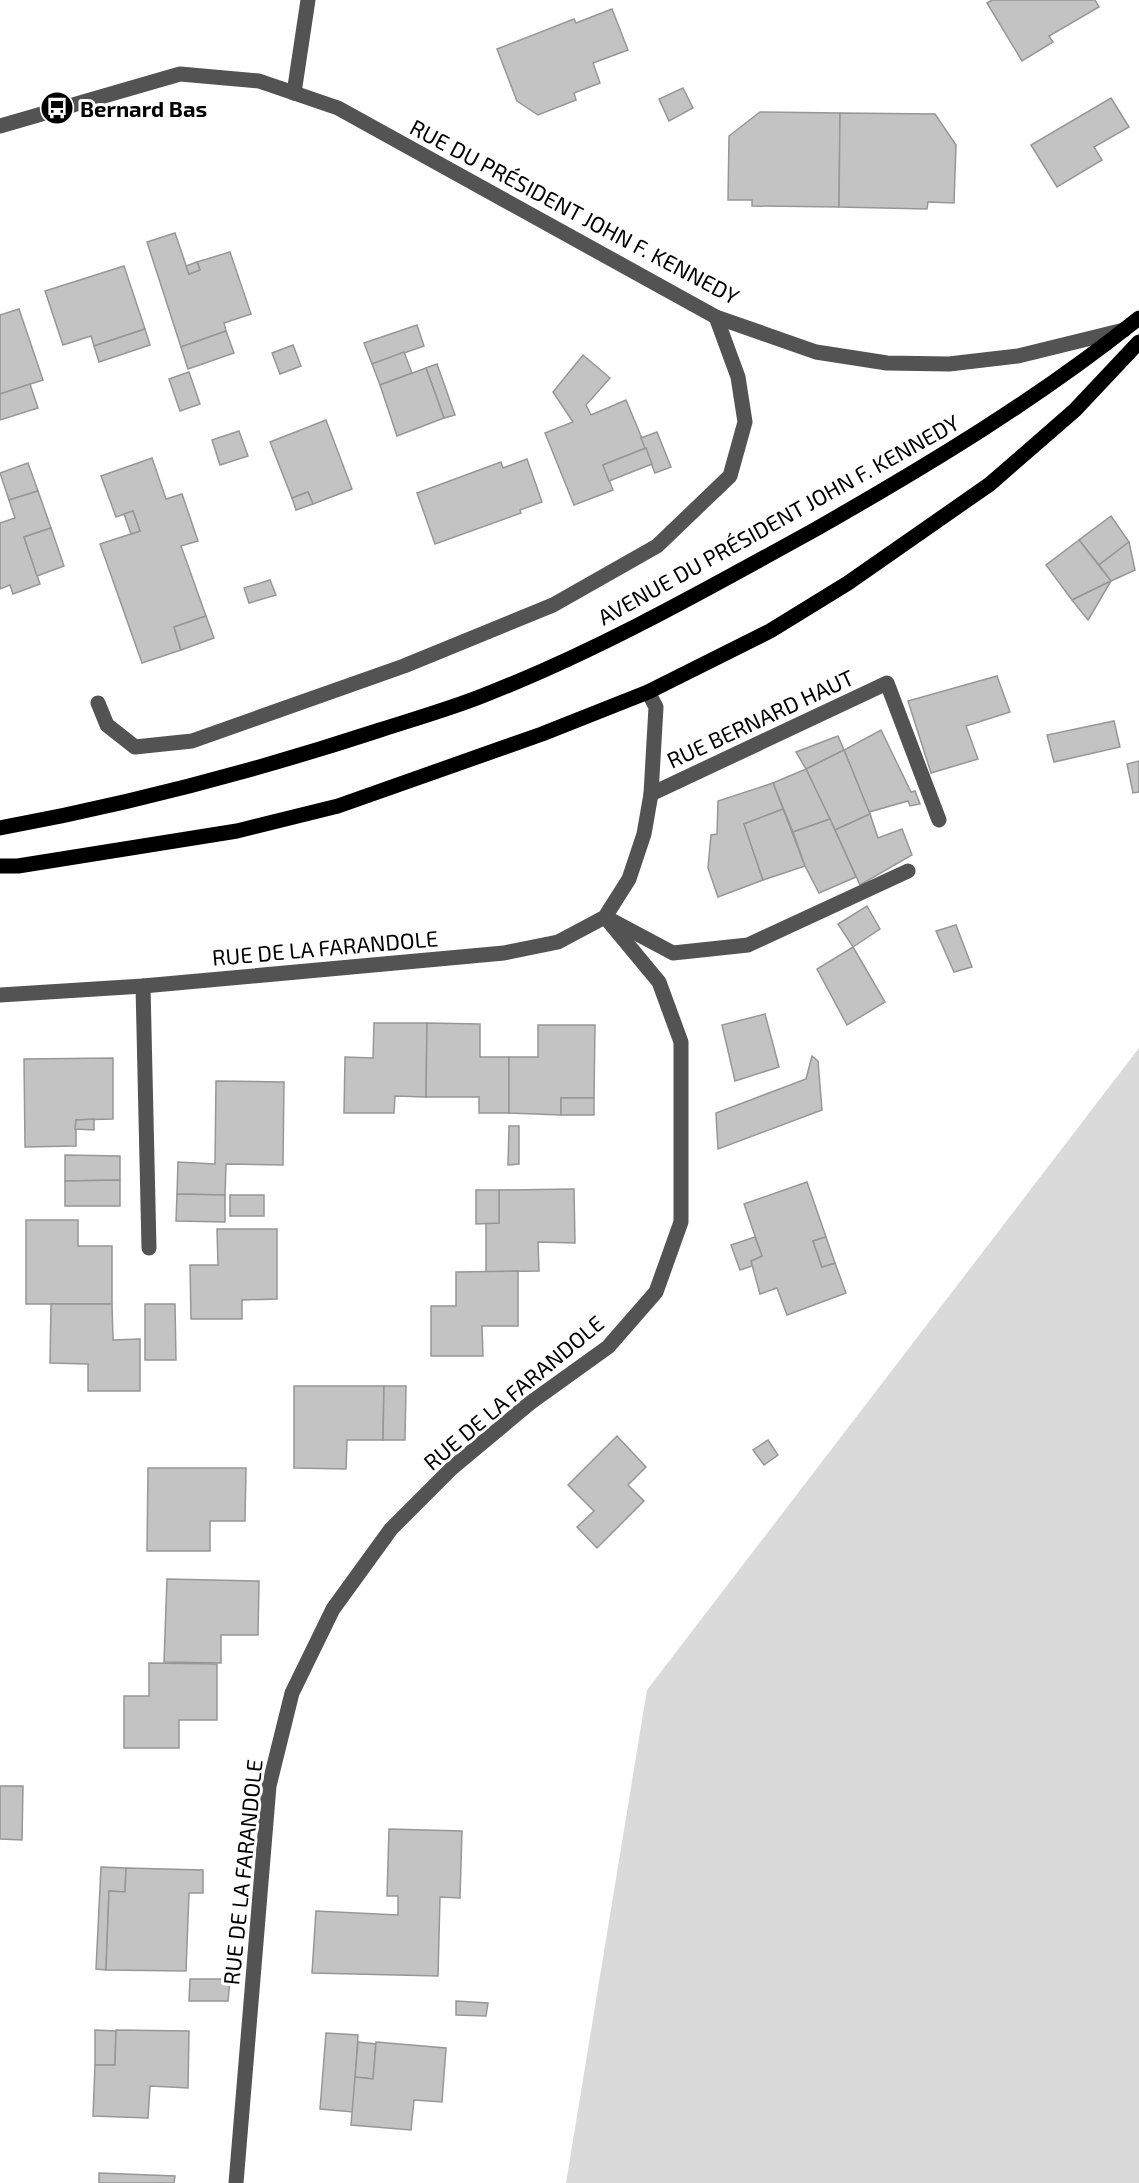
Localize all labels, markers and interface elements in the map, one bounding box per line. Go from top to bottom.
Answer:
bus stop icon: Bernard Bas [39,90,75,126]
place label: Bernard Bas [80,95,207,121]
street label: RUE DU PRÉSIDENT JOHN F. KENNEDY [406,113,744,309]
street label: AVENUE DU PRÉSIDENT JOHN F. KENNEDY [593,408,964,630]
street label: RUE BERNARD HAUT [662,663,858,773]
street label: RUE DE LA FARANDOLE [211,924,439,970]
street label: RUE DE LA FARANDOLE [418,1309,608,1475]
street label: RUE DE LA FARANDOLE [217,1758,267,1986]

